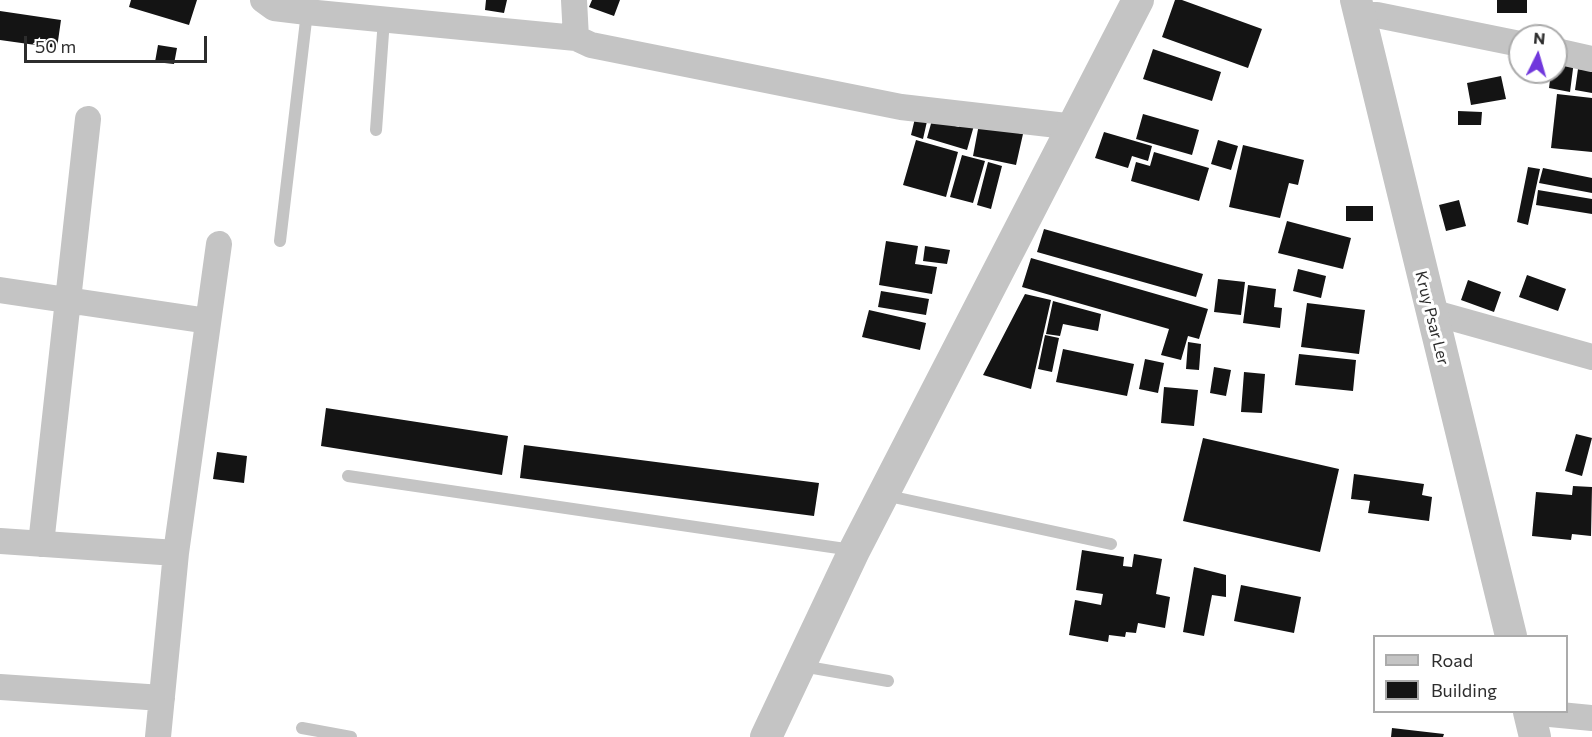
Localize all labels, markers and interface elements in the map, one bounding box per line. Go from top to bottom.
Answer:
scale bar [27,24,210,62]
north arrow [1508,24,1568,84]
text: N [1533,28,1546,48]
text: 50 m [35,35,76,57]
street label: Kruy Psar Ler [1411,269,1453,367]
legend [1373,635,1568,713]
text: Road [1431,649,1473,671]
text: Building [1431,679,1497,701]

